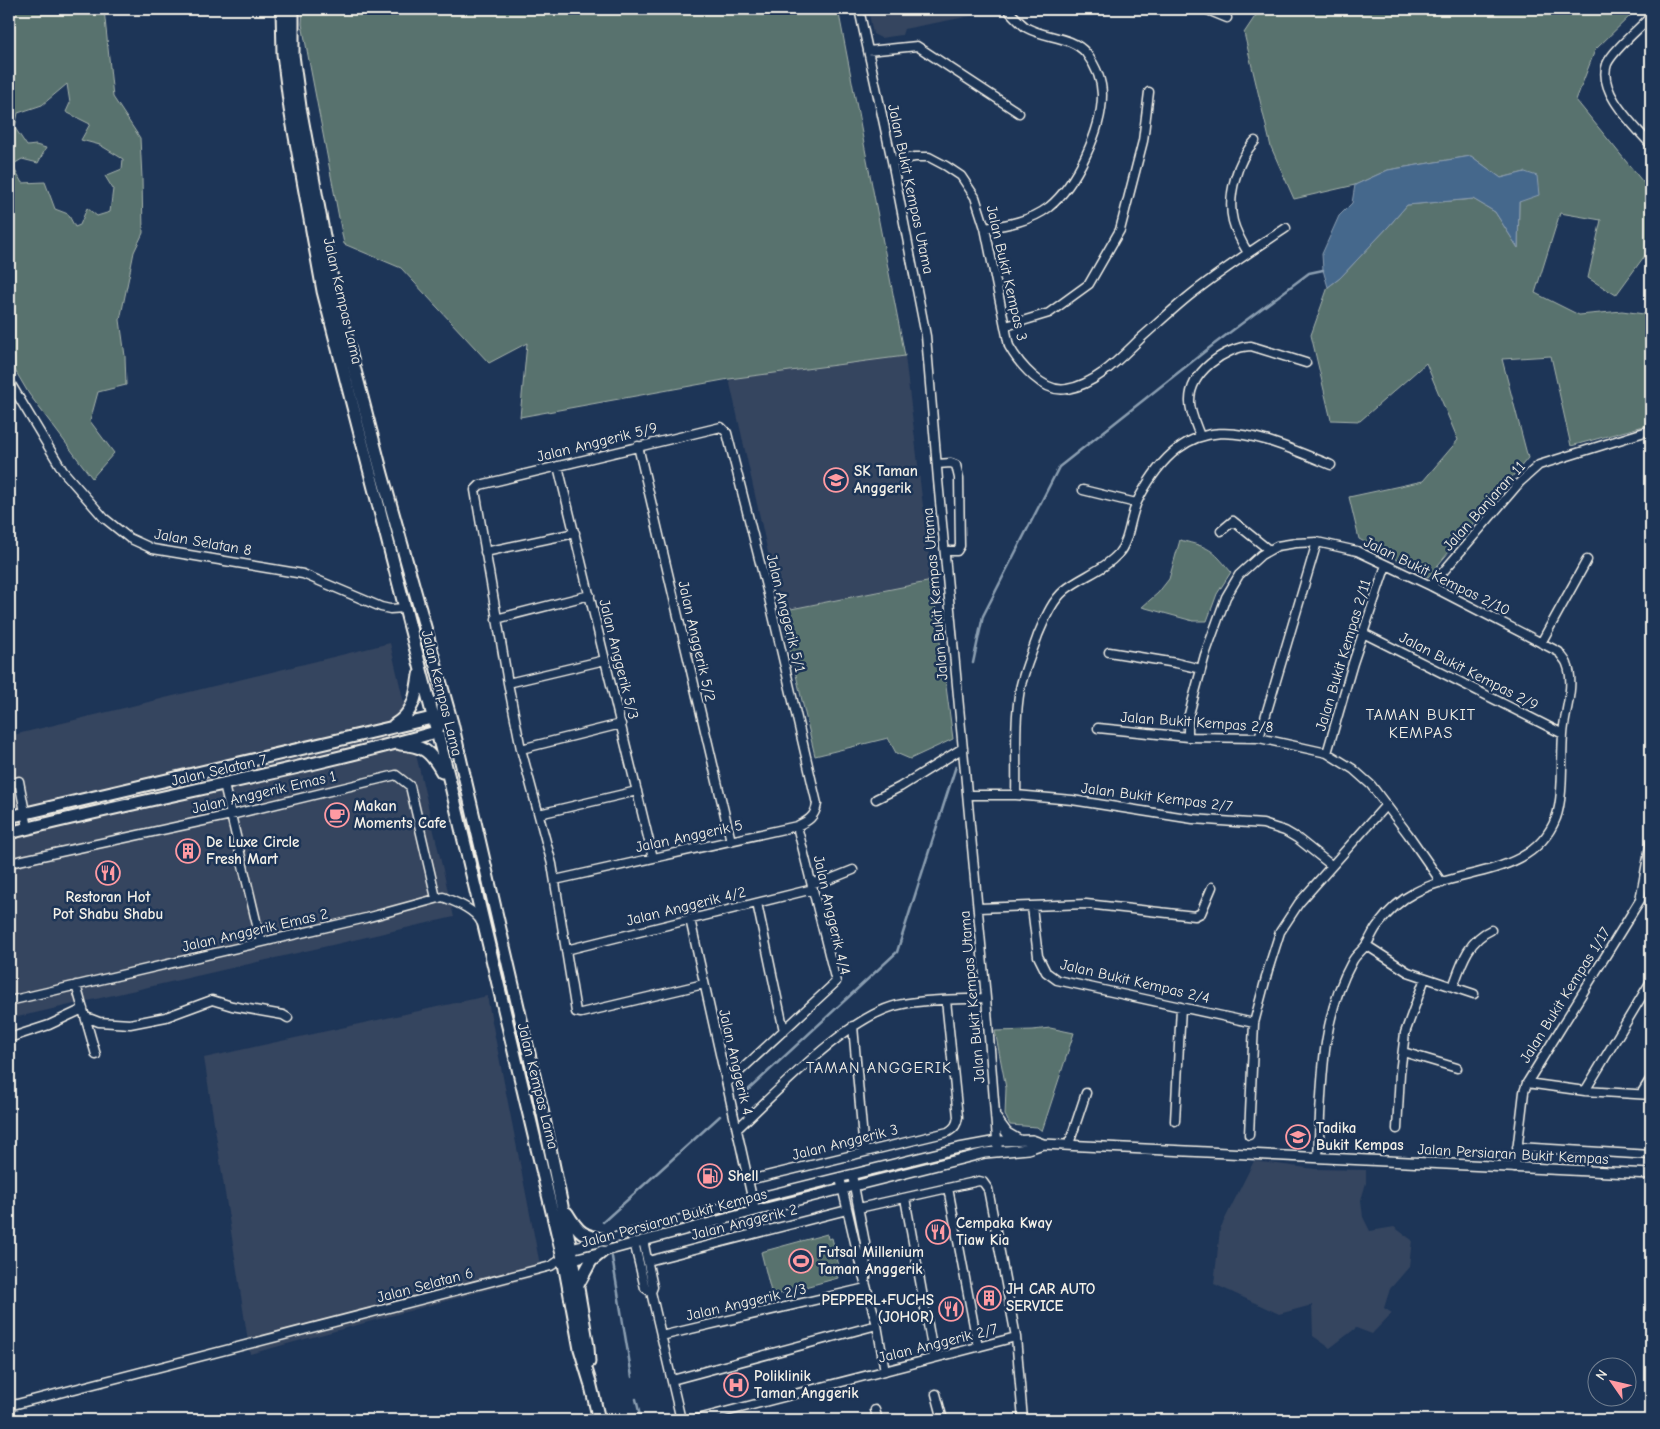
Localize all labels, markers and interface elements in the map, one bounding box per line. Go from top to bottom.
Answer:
street label: Jalan Bukit Kempas Utama [884,102,938,276]
street label: Jalan Bukit Kempas 3 [983,203,1031,343]
street label: Jalan Kempas Lama [320,236,366,366]
street label: Jalan Anggerik 5/9 [535,418,659,466]
street label: Jalan Banjaran 11 [1439,458,1529,554]
place label: SK Taman Anggerik [854,462,918,497]
school or university icon: SK Taman Anggerik [823,467,849,493]
street label: Jalan Bukit Kempas Utama [918,507,952,681]
street label: Jalan Selatan 8 [153,525,253,559]
street label: Jalan Bukit Kempas 2/10 [1361,533,1513,619]
street label: Jalan Anggerik 5/1 [763,552,809,674]
street label: Jalan Bukit Kempas 2/11 [1311,577,1375,733]
street label: Jalan Anggerik 5/2 [674,579,720,703]
street label: Jalan Anggerik 5/3 [595,597,643,721]
street label: Jalan Kempas Lama [418,628,466,758]
street label: Jalan Bukit Kempas 2/9 [1397,628,1541,714]
district label: TAMAN BUKIT KEMPAS [1366,706,1476,742]
street label: Jalan Bukit Kempas 2/8 [1120,708,1274,736]
street label: Jalan Selatan 7 [169,750,269,790]
street label: Jalan Anggerik Emas 1 [190,767,338,817]
street label: Jalan Bukit Kempas 2/7 [1080,779,1234,815]
place label: Makan Moments Cafe [354,797,446,832]
cafe icon: Makan Moments Cafe [324,802,350,828]
street label: Jalan Anggerik 5 [634,816,744,856]
place label: De Luxe Circle Fresh Mart [206,833,299,868]
building icon: De Luxe Circle Fresh Mart [175,838,201,864]
street label: Jalan Anggerik 4/4 [810,854,854,976]
restaurant icon: Restoran Hot Pot Shabu Shabu [95,860,121,886]
street label: Jalan Anggerik 4/2 [624,882,748,930]
place label: Restoran Hot Pot Shabu Shabu [53,888,163,923]
street label: Jalan Anggerik Emas 2 [180,904,330,956]
street label: Jalan Bukit Kempas Utama [955,910,989,1084]
street label: Jalan Bukit Kempas 1/17 [1516,924,1614,1066]
street label: Jalan Bukit Kempas 2/4 [1059,955,1211,1007]
street label: Jalan Anggerik 4 [715,1007,757,1117]
street label: Jalan Kempas Lama [514,1021,562,1151]
district label: TAMAN ANGGERIK [806,1059,952,1077]
place label: Tadika Bukit Kempas [1316,1119,1404,1154]
street label: Jalan Anggerik 3 [790,1120,900,1164]
school or university icon: Tadika Bukit Kempas [1285,1124,1311,1150]
street label: Jalan Persiaran Bukit Kempas [1417,1140,1609,1168]
fuel station icon: Shell [697,1163,723,1189]
place label: Shell [728,1167,759,1185]
street label: Jalan Persiaran Bukit Kempas [579,1185,769,1251]
street label: Jalan Anggerik 2 [689,1200,799,1244]
place label: Cempaka Kway Tiaw Kia [956,1214,1052,1249]
restaurant icon: Cempaka Kway Tiaw Kia [925,1219,951,1245]
place label: Futsal Millenium Taman Anggerik [818,1243,924,1278]
sports icon: Futsal Millenium Taman Anggerik [788,1248,814,1274]
street label: Jalan Selatan 6 [375,1264,475,1306]
street label: Jalan Anggerik 2/3 [684,1279,808,1325]
place label: JH CAR AUTO SERVICE [1006,1280,1095,1315]
building icon: JH CAR AUTO SERVICE [976,1285,1002,1311]
place label: PEPPERL+FUCHS (JOHOR) [822,1291,934,1326]
restaurant icon: PEPPERL+FUCHS (JOHOR) [938,1296,964,1322]
street label: Jalan Anggerik 2/7 [876,1319,1000,1367]
north arrow [1588,1356,1638,1406]
text: N [1592,1366,1611,1384]
place label: Poliklinik Taman Anggerik [754,1367,859,1402]
hospital icon: Poliklinik Taman Anggerik [723,1372,749,1398]

